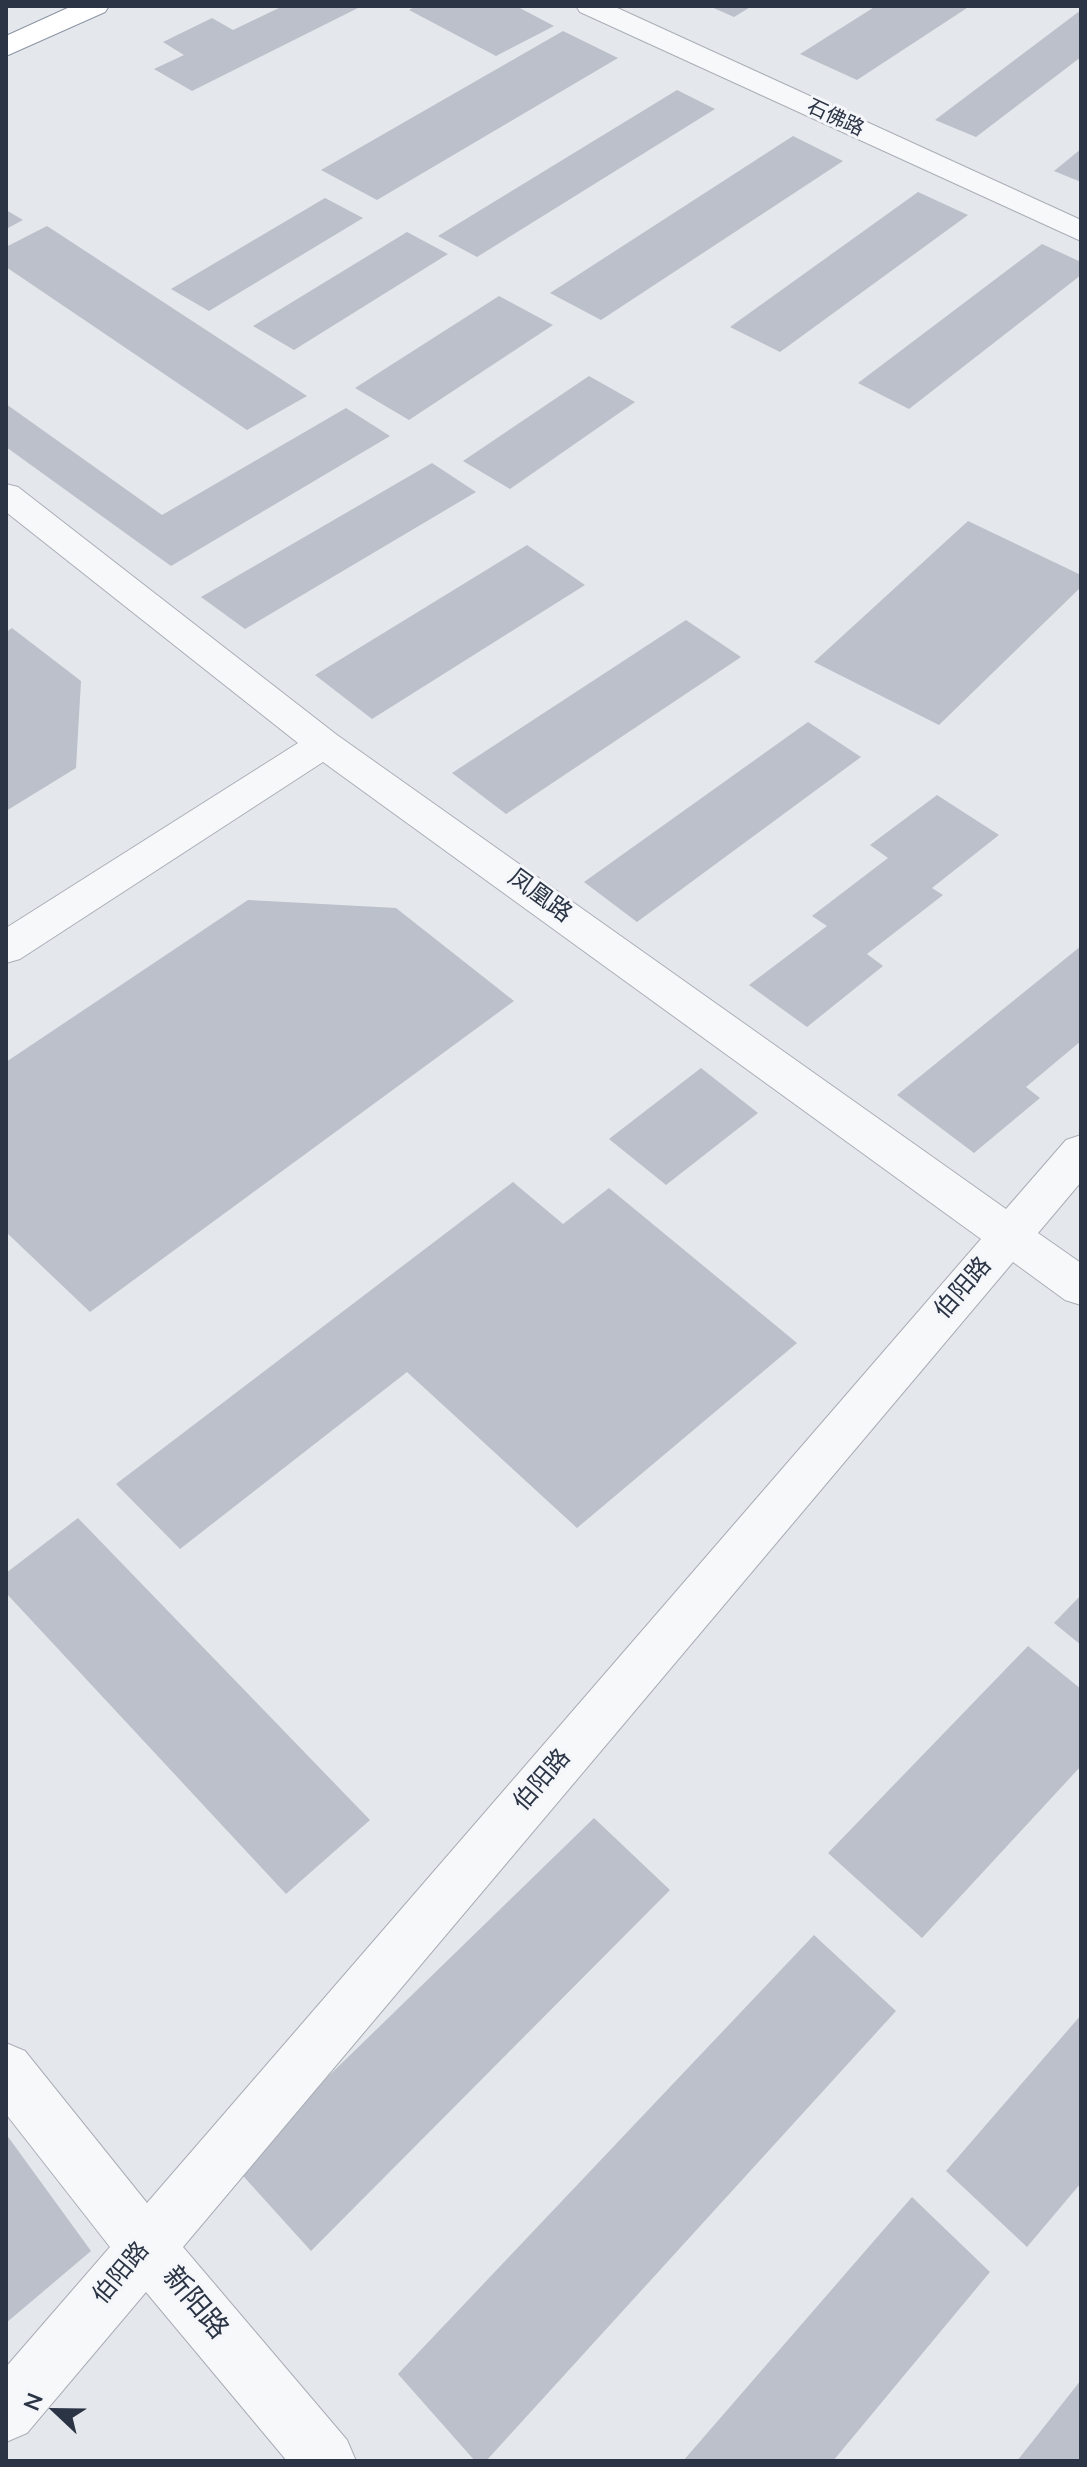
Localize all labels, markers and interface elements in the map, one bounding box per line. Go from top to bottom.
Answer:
street label: 石佛路 [803,95,867,143]
street label: 凤凰路 [501,864,577,930]
street label: 伯阳路 [930,1252,998,1326]
street label: 伯阳路 [509,1744,577,1818]
street label: 伯阳路 [88,2237,156,2311]
street label: 新阳路 [154,2261,234,2347]
north arrow [16,2371,96,2451]
text: N [17,2389,51,2415]

